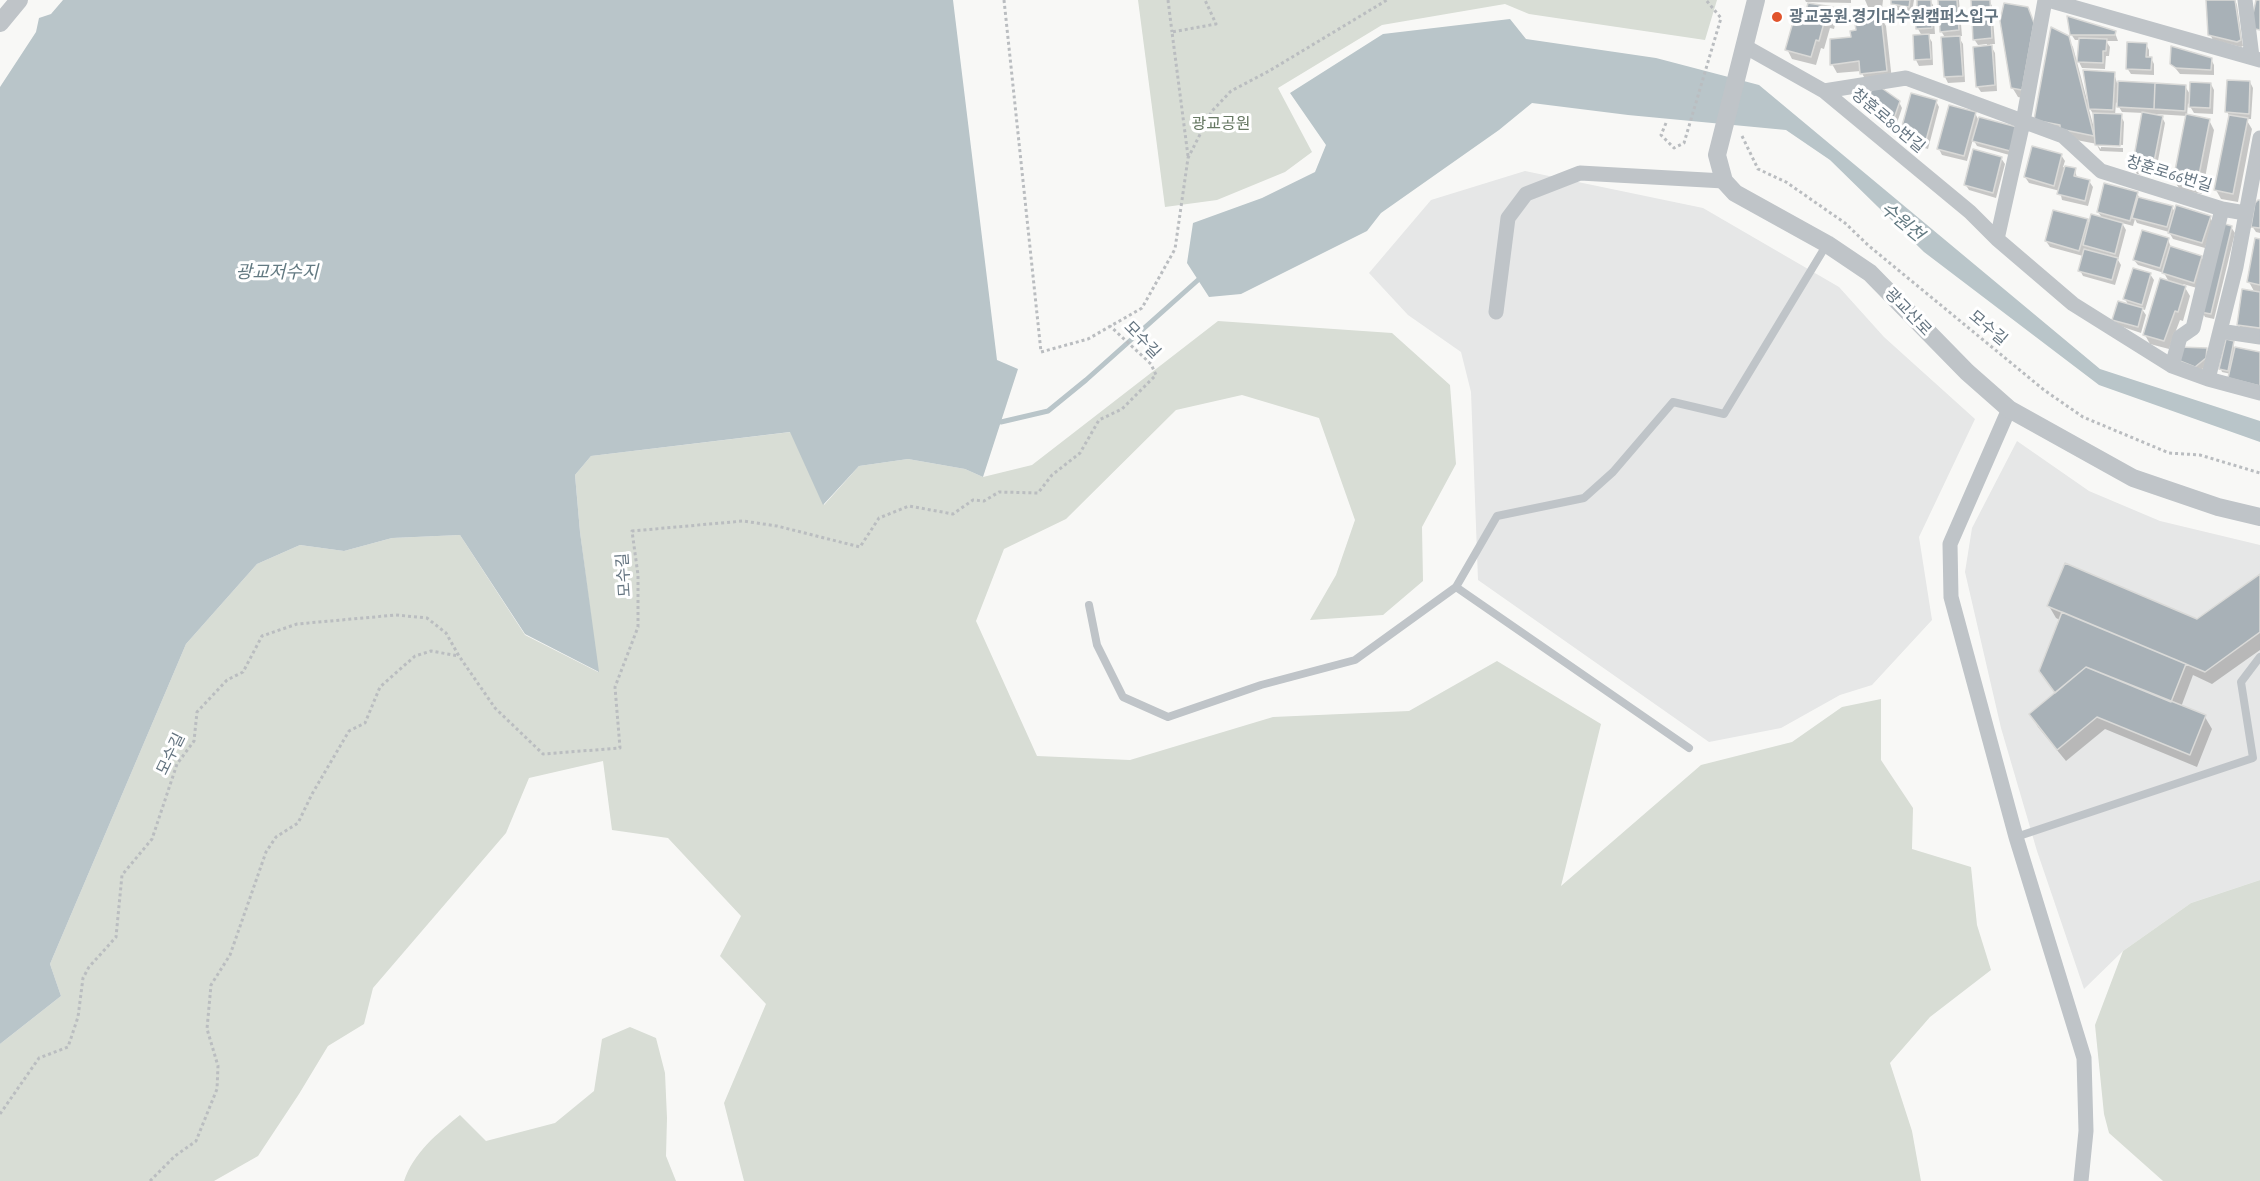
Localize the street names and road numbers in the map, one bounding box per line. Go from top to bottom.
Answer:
street label: 창훈로80번길 [1847,85,1929,157]
street label: 창훈로66번길 [2124,152,2214,196]
street label: 광교산로 [1881,284,1935,340]
street label: 모수길 [1965,306,2011,350]
street label: 모수길 [1120,317,1164,363]
street label: 모수길 [613,552,635,598]
street label: 모수길 [153,730,189,778]

